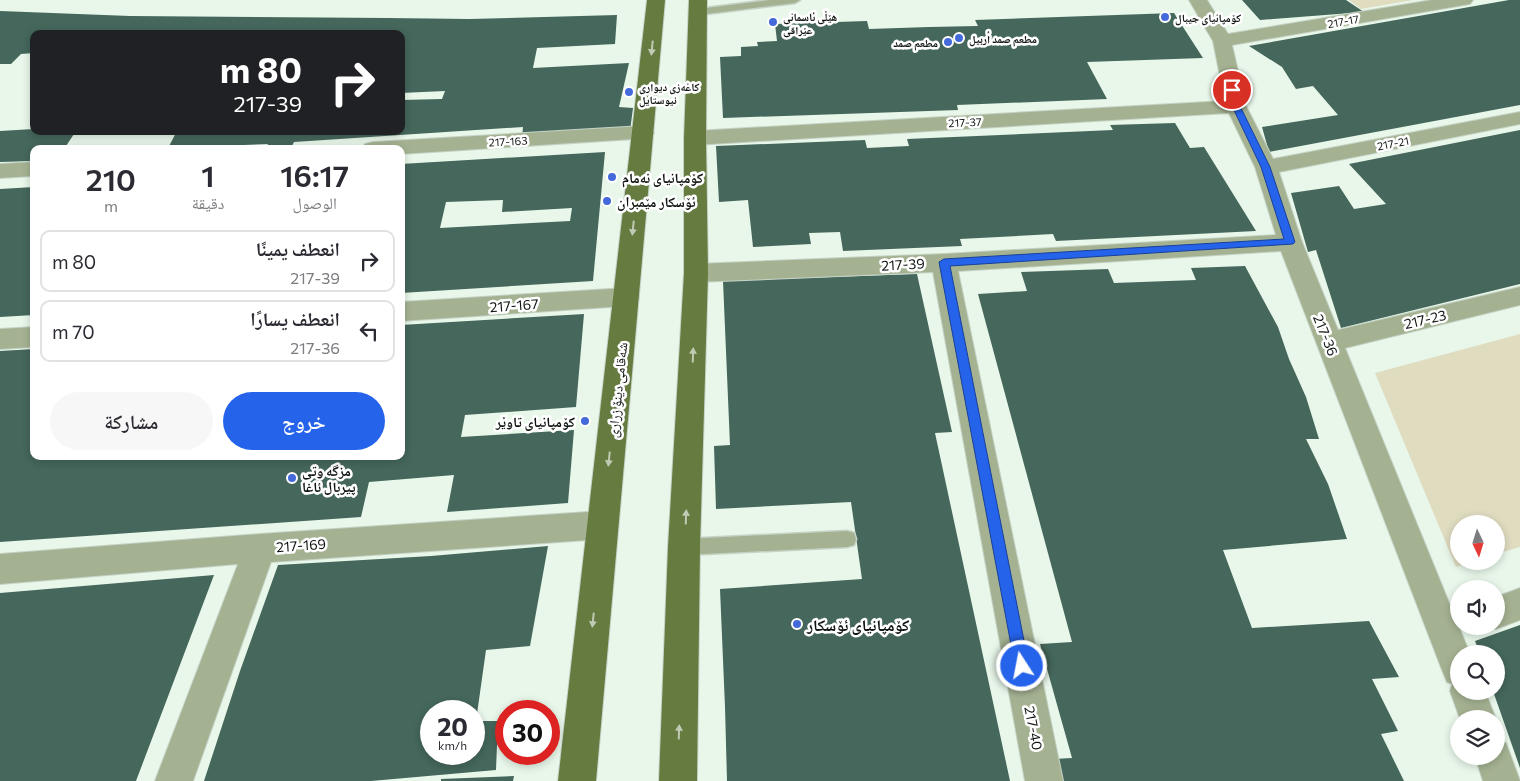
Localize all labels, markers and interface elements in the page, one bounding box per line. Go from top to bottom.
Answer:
place label: هێڵی ئاسمانی عێراقی [783,10,838,38]
marker: کۆمپانیای جیبال [1159,11,1171,23]
place label: کۆمپانیای جیبال [1175,11,1241,26]
street label: 217-17 [1326,12,1360,30]
marker: هێڵی ئاسمانی عێراقی [767,16,779,28]
place label: مطعم صمد أربيل [969,31,1037,47]
marker: مطعم صمد أربيل [953,32,965,44]
place label: مطعم صمد [893,36,938,51]
marker: مطعم صمد [942,36,954,48]
one-way arrow [648,41,656,57]
text: 80 m [220,47,302,90]
icon: right [320,50,385,115]
pin [1211,69,1253,111]
icon: arrive [1218,76,1246,104]
place label: کاغەزی دیواری نیوستایل [639,80,699,108]
marker: کاغەزی دیواری نیوستایل [623,86,635,98]
text: 217-39 [234,90,302,117]
street label: 217-37 [948,115,982,129]
street label: 217-163 [488,133,528,149]
street label: 217-21 [1376,134,1410,152]
text: 1 [201,156,215,193]
text: 16:17 [280,156,349,193]
text: 210 [86,160,136,197]
place label: کۆمپانیای نەمام [622,169,703,188]
marker: کۆمپانیای نەمام [606,171,618,183]
text: دقيقة [192,193,224,212]
text: الوصول [293,193,337,212]
place label: ئۆسکار مێمبران [617,193,696,211]
marker: ئۆسکار مێمبران [601,195,613,207]
text: m [104,196,118,215]
one-way arrow [629,220,637,236]
text: انعطف يمينًا [256,237,340,260]
icon: right [355,247,383,275]
text: 80 m [52,250,96,273]
street label: 217-39 [881,254,925,274]
text: 217-39 [290,268,340,287]
street label: 217-167 [489,295,539,315]
street label: 217-23 [1402,306,1448,332]
text: انعطف يسارًا [250,307,340,330]
street label: 217-36 [1310,312,1342,358]
icon: left [355,317,383,345]
text: 70 m [52,320,95,343]
text: 217-36 [290,338,340,357]
street label: شەقامی دینۆ زراری [604,341,631,439]
one-way arrow [689,347,697,363]
button: مشاركة [50,392,213,450]
button: خروج [223,392,385,450]
place label: کۆمپانیای تاوێر [495,413,575,431]
marker: کۆمپانیای تاوێر [579,415,591,427]
one-way arrow [605,451,613,467]
place label: مزگه وتى پيربال ئاغا [302,462,356,496]
marker: مزگه وتى پيربال ئاغا [286,472,298,484]
one-way arrow [682,509,690,525]
north arrow [1450,515,1505,570]
map controls [1450,515,1505,765]
street label: 217-169 [276,535,326,555]
button: sound [1450,580,1505,635]
one-way arrow [589,613,597,629]
place label: کۆمپانیای ئۆسکار [806,615,909,635]
marker: کۆمپانیای ئۆسکار [791,618,803,630]
position arrow [995,639,1047,691]
button: search [1450,645,1505,700]
speed limit sign: 30 [495,700,560,765]
street label: 217-40 [1021,704,1047,752]
button: layers [1450,710,1505,765]
text: 20 [437,711,468,741]
one-way arrow [676,724,684,740]
text: km/h [438,738,467,752]

